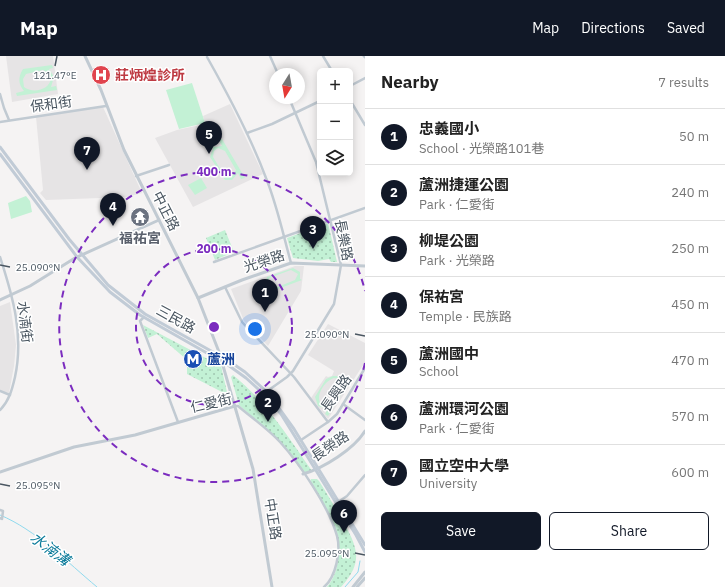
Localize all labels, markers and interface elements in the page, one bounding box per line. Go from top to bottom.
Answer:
text: Map [20,16,58,40]
text: Map [532,19,559,37]
text: Directions [581,19,645,37]
text: Saved [667,19,705,37]
hospital icon: 莊炳煌診所 [90,64,112,86]
place label: 莊炳煌診所 [115,66,185,84]
north arrow [269,68,305,104]
map controls [317,68,353,176]
button: + [317,68,353,104]
text: 121.47°E [33,69,77,82]
text: Nearby [381,71,439,93]
text: 7 results [658,74,709,91]
street label: 保和街 [29,92,73,116]
button: − [317,104,353,140]
text: 忠義國小 [419,119,479,138]
pin: 5 [196,121,222,154]
text: 1 [390,128,398,145]
text: 50 m [679,128,709,145]
pin: 7 [74,137,100,170]
button: layers [317,140,353,176]
text: School · 光榮路101巷 [419,140,544,157]
text: 400 m [196,164,232,179]
text: 蘆洲捷運公園 [419,175,509,194]
text: 2 [390,184,398,201]
text: 240 m [671,184,709,201]
street label: 中正路 [148,188,184,234]
pin: 4 [100,193,126,226]
text: Park · 仁愛街 [419,196,495,213]
temple icon: 福祐宮 [129,206,151,228]
pin: 3 [300,216,326,249]
street label: 長樂路 [331,218,357,262]
place label: 福祐宮 [119,229,161,247]
text: 柳堤公園 [419,231,479,250]
text: 3 [390,240,398,257]
text: 250 m [671,240,709,257]
text: 200 m [196,241,232,256]
street label: 光榮路 [241,246,287,276]
text: Park · 光榮路 [419,252,495,269]
text: 25.090°N [16,261,60,274]
pin: 1 [252,279,278,312]
text: 保祐宮 [419,287,464,306]
text: 4 [390,296,398,313]
text: 450 m [671,296,709,313]
street label: 水湳街 [14,300,36,344]
street label: 三民路 [153,301,199,337]
text: Temple · 民族路 [419,308,512,325]
your location [245,319,265,339]
centre of rings [207,320,221,334]
text: 25.090°N [305,328,349,341]
text: 蘆洲國中 [419,344,479,363]
metro station icon: 蘆洲 [182,348,204,370]
place label: 蘆洲 [207,350,235,368]
text: 5 [390,352,398,369]
text: 470 m [671,352,709,369]
text: School [419,363,459,380]
street label: 長興路 [317,371,355,415]
pin: 2 [255,389,281,422]
street label: 仁愛街 [189,390,233,416]
text: 蘆洲環河公園 [419,399,509,418]
text: 6 [390,408,398,425]
text: 570 m [671,408,709,425]
text: Park · 仁愛街 [419,420,495,437]
street label: 長榮路 [308,427,352,465]
text: 國立空中大學 [419,456,509,475]
text: 7 [390,464,398,481]
text: 600 m [671,464,709,481]
text: University [419,475,477,492]
text: 25.095°N [16,479,60,492]
street label: 中正路 [261,497,285,541]
pin: 6 [331,500,357,533]
button: Save [381,512,541,550]
button: Share [549,512,709,550]
water label: 水湳溝 [27,527,76,571]
text: 25.095°N [305,547,349,560]

